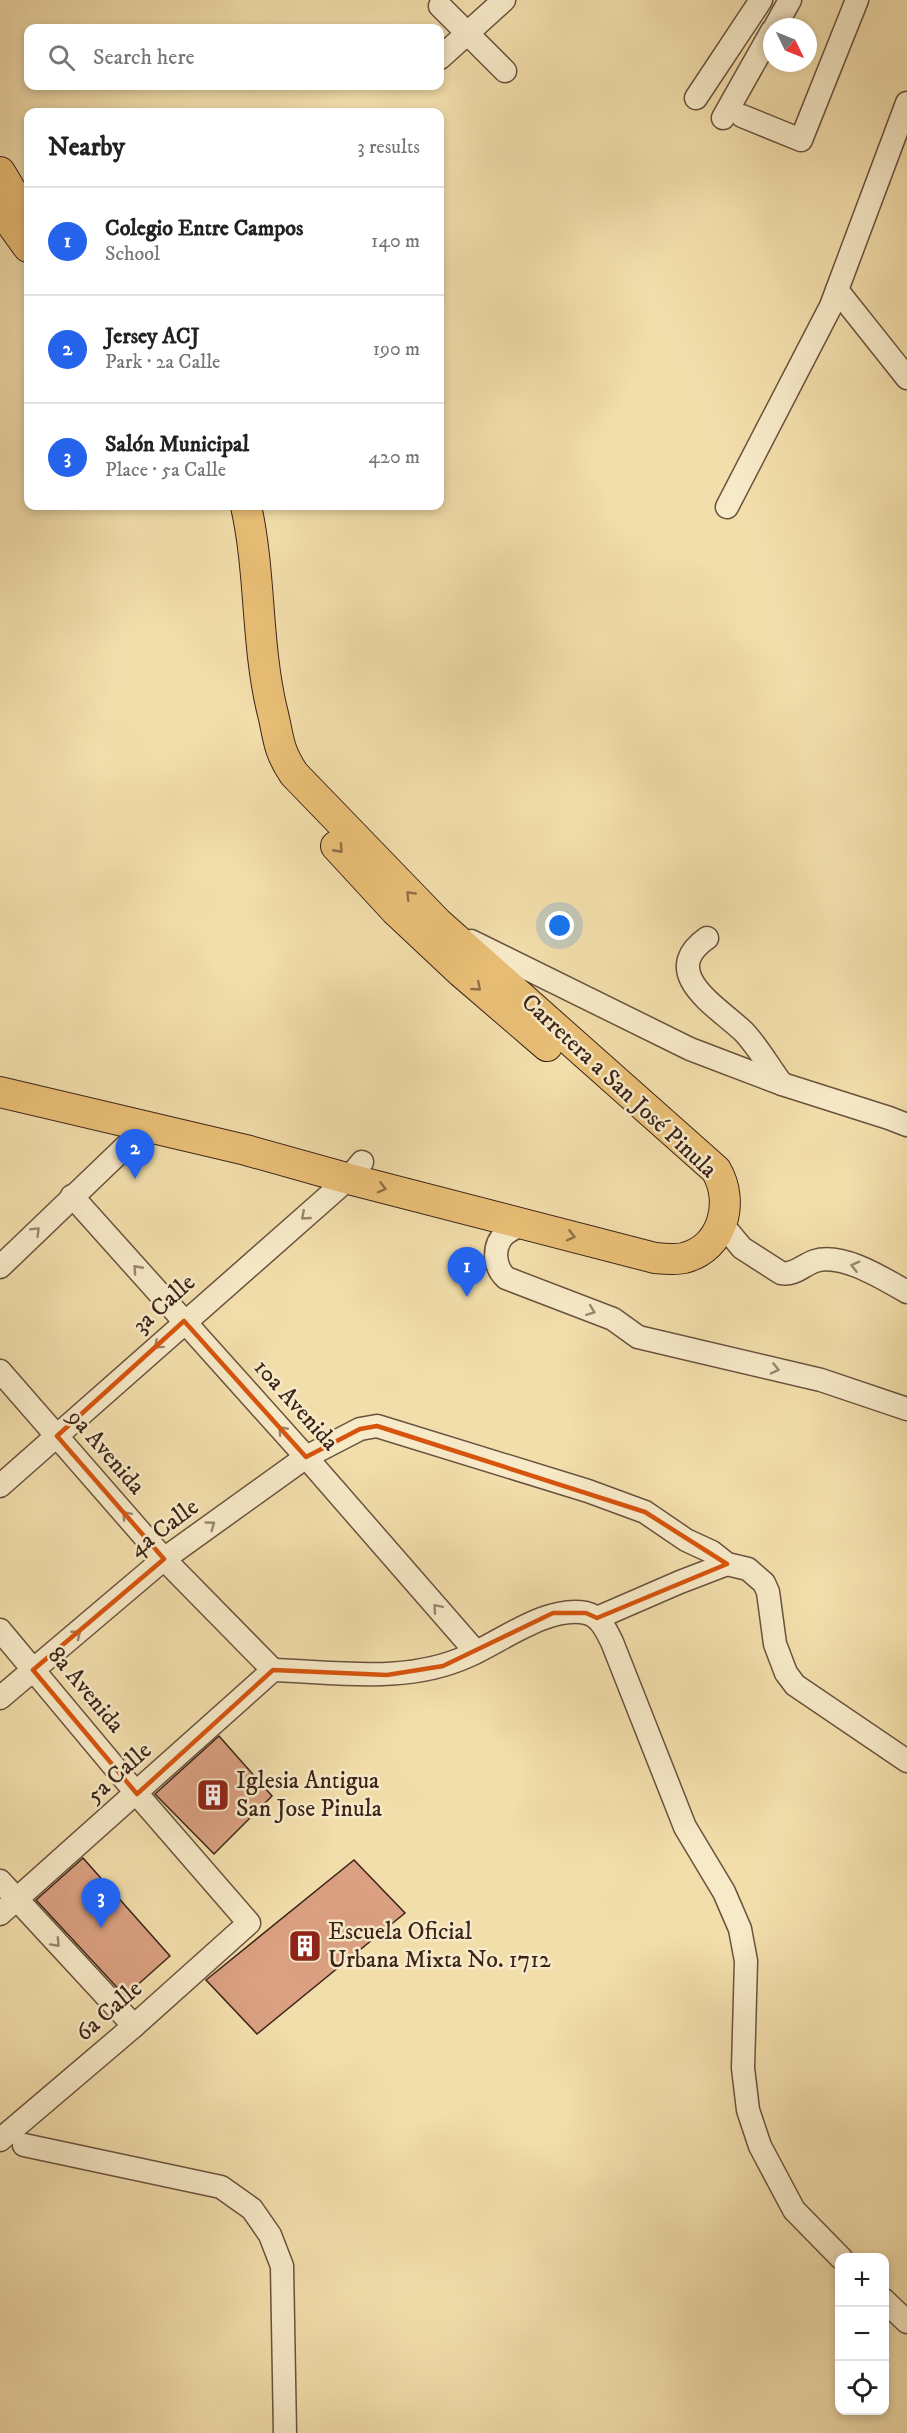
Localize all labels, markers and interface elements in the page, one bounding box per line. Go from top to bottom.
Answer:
north arrow [763,18,817,72]
search box [24,24,444,90]
icon: search [45,41,78,74]
text: Search here [93,44,195,71]
text: Nearby [48,131,125,164]
text: 3 results [357,135,420,160]
text: Colegio Entre Campos [105,215,303,242]
text: 1 [64,229,71,254]
text: 140 m [371,229,420,254]
text: School [105,242,160,267]
text: Jersey ACJ [105,323,200,350]
text: 2 [63,337,72,362]
text: 190 m [373,337,420,362]
text: Park · 2a Calle [105,350,220,375]
text: Salón Municipal [105,431,249,458]
text: 3 [64,445,71,470]
text: 420 m [369,445,420,470]
text: Place · 5a Calle [105,458,226,483]
one-way arrow [332,842,343,853]
one-way arrow [407,891,418,902]
your location [545,911,574,940]
one-way arrow [470,979,481,990]
street label: Carretera a San José Pinula [515,987,724,1185]
pin: 2 [116,1130,154,1179]
one-way arrow [377,1181,387,1193]
one-way arrow [301,1209,312,1220]
one-way arrow [29,1228,40,1239]
one-way arrow [566,1229,576,1242]
pin: 1 [448,1248,486,1297]
one-way arrow [850,1261,861,1273]
one-way arrow [133,1265,144,1276]
street label: 3a Calle [126,1268,202,1340]
one-way arrow [585,1303,596,1316]
one-way arrow [154,1338,165,1349]
street label: 10a Avenida [247,1353,346,1458]
one-way arrow [770,1362,780,1375]
street label: 9a Avenida [60,1402,152,1501]
one-way arrow [278,1426,289,1436]
street label: 4a Calle [123,1492,205,1564]
one-way arrow [122,1511,133,1522]
one-way arrow [205,1521,216,1532]
one-way arrow [434,1604,445,1615]
one-way arrow [70,1630,81,1641]
street label: 8a Avenida [41,1641,131,1740]
street label: 5a Calle [80,1736,158,1810]
place label: Iglesia Antigua San Jose Pinula [236,1766,383,1824]
building icon: Iglesia Antigua San Jose Pinula [195,1777,231,1813]
pin: 3 [82,1878,120,1928]
place label: Escuela Oficial Urbana Mixta No. 1712 [328,1917,551,1975]
building icon: Escuela Oficial Urbana Mixta No. 1712 [287,1928,323,1964]
one-way arrow [49,1935,60,1946]
street label: 6a Calle [70,1974,148,2048]
map controls [835,2253,889,2415]
button: + [835,2253,889,2307]
button: − [835,2307,889,2361]
button: locate [835,2361,889,2415]

